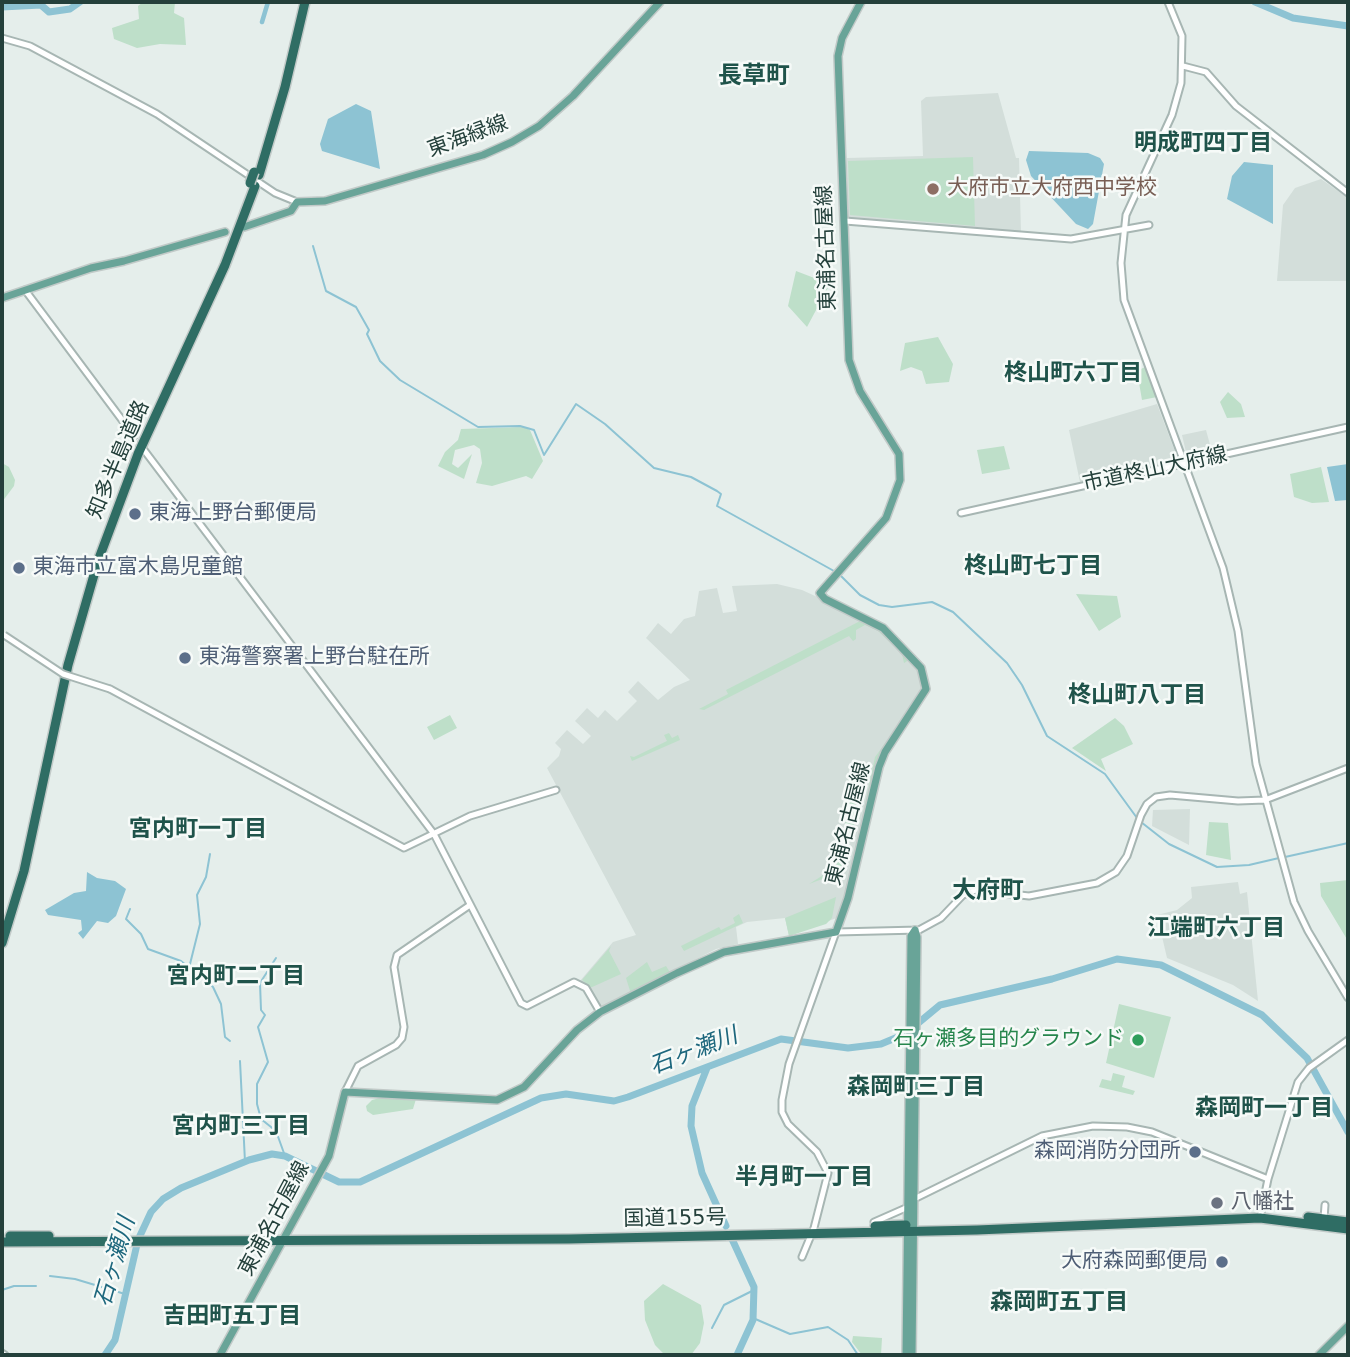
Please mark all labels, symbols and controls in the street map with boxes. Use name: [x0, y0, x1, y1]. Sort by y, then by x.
district label: 長草町: [718, 63, 790, 91]
street label: 東海緑線: [424, 111, 512, 163]
district label: 明成町四丁目: [1134, 130, 1272, 158]
place label: 大府市立大府西中学校: [947, 176, 1157, 202]
marker: 大府市立大府西中学校: [925, 181, 941, 197]
street label: 東浦名古屋線: [812, 185, 842, 311]
district label: 柊山町六丁目: [1004, 360, 1142, 388]
street label: 知多半島道路: [83, 397, 155, 523]
street label: 市道柊山大府線: [1080, 442, 1230, 498]
place label: 東海上野台郵便局: [149, 501, 317, 527]
marker: 東海上野台郵便局: [127, 506, 143, 522]
district label: 柊山町七丁目: [964, 553, 1102, 581]
place label: 東海市立富木島児童館: [33, 555, 243, 581]
marker: 東海市立富木島児童館: [11, 560, 27, 576]
place label: 東海警察署上野台駐在所: [199, 645, 430, 671]
marker: 東海警察署上野台駐在所: [177, 650, 193, 666]
district label: 柊山町八丁目: [1068, 682, 1206, 710]
street label: 東浦名古屋線: [822, 760, 876, 888]
district label: 宮内町一丁目: [129, 816, 267, 844]
district label: 大府町: [952, 878, 1024, 906]
district label: 江端町六丁目: [1147, 915, 1285, 943]
district label: 宮内町二丁目: [167, 963, 305, 991]
water label: 石ヶ瀬川: [646, 1023, 742, 1081]
place label: 石ヶ瀬多目的グラウンド: [893, 1027, 1124, 1053]
marker: 石ヶ瀬多目的グラウンド: [1130, 1032, 1146, 1048]
district label: 森岡町三丁目: [847, 1074, 985, 1102]
district label: 森岡町一丁目: [1195, 1095, 1333, 1123]
district label: 宮内町三丁目: [172, 1113, 310, 1141]
place label: 森岡消防分団所: [1034, 1139, 1181, 1165]
marker: 森岡消防分団所: [1187, 1144, 1203, 1160]
street label: 東浦名古屋線: [234, 1157, 316, 1281]
district label: 半月町一丁目: [735, 1164, 873, 1192]
place label: 八幡社: [1231, 1190, 1294, 1216]
marker: 八幡社: [1209, 1195, 1225, 1211]
street label: 国道155号: [623, 1206, 727, 1232]
water label: 石ヶ瀬川: [90, 1214, 142, 1310]
place label: 大府森岡郵便局: [1061, 1249, 1208, 1275]
marker: 大府森岡郵便局: [1214, 1254, 1230, 1270]
district label: 森岡町五丁目: [990, 1289, 1128, 1317]
district label: 吉田町五丁目: [163, 1303, 301, 1331]

